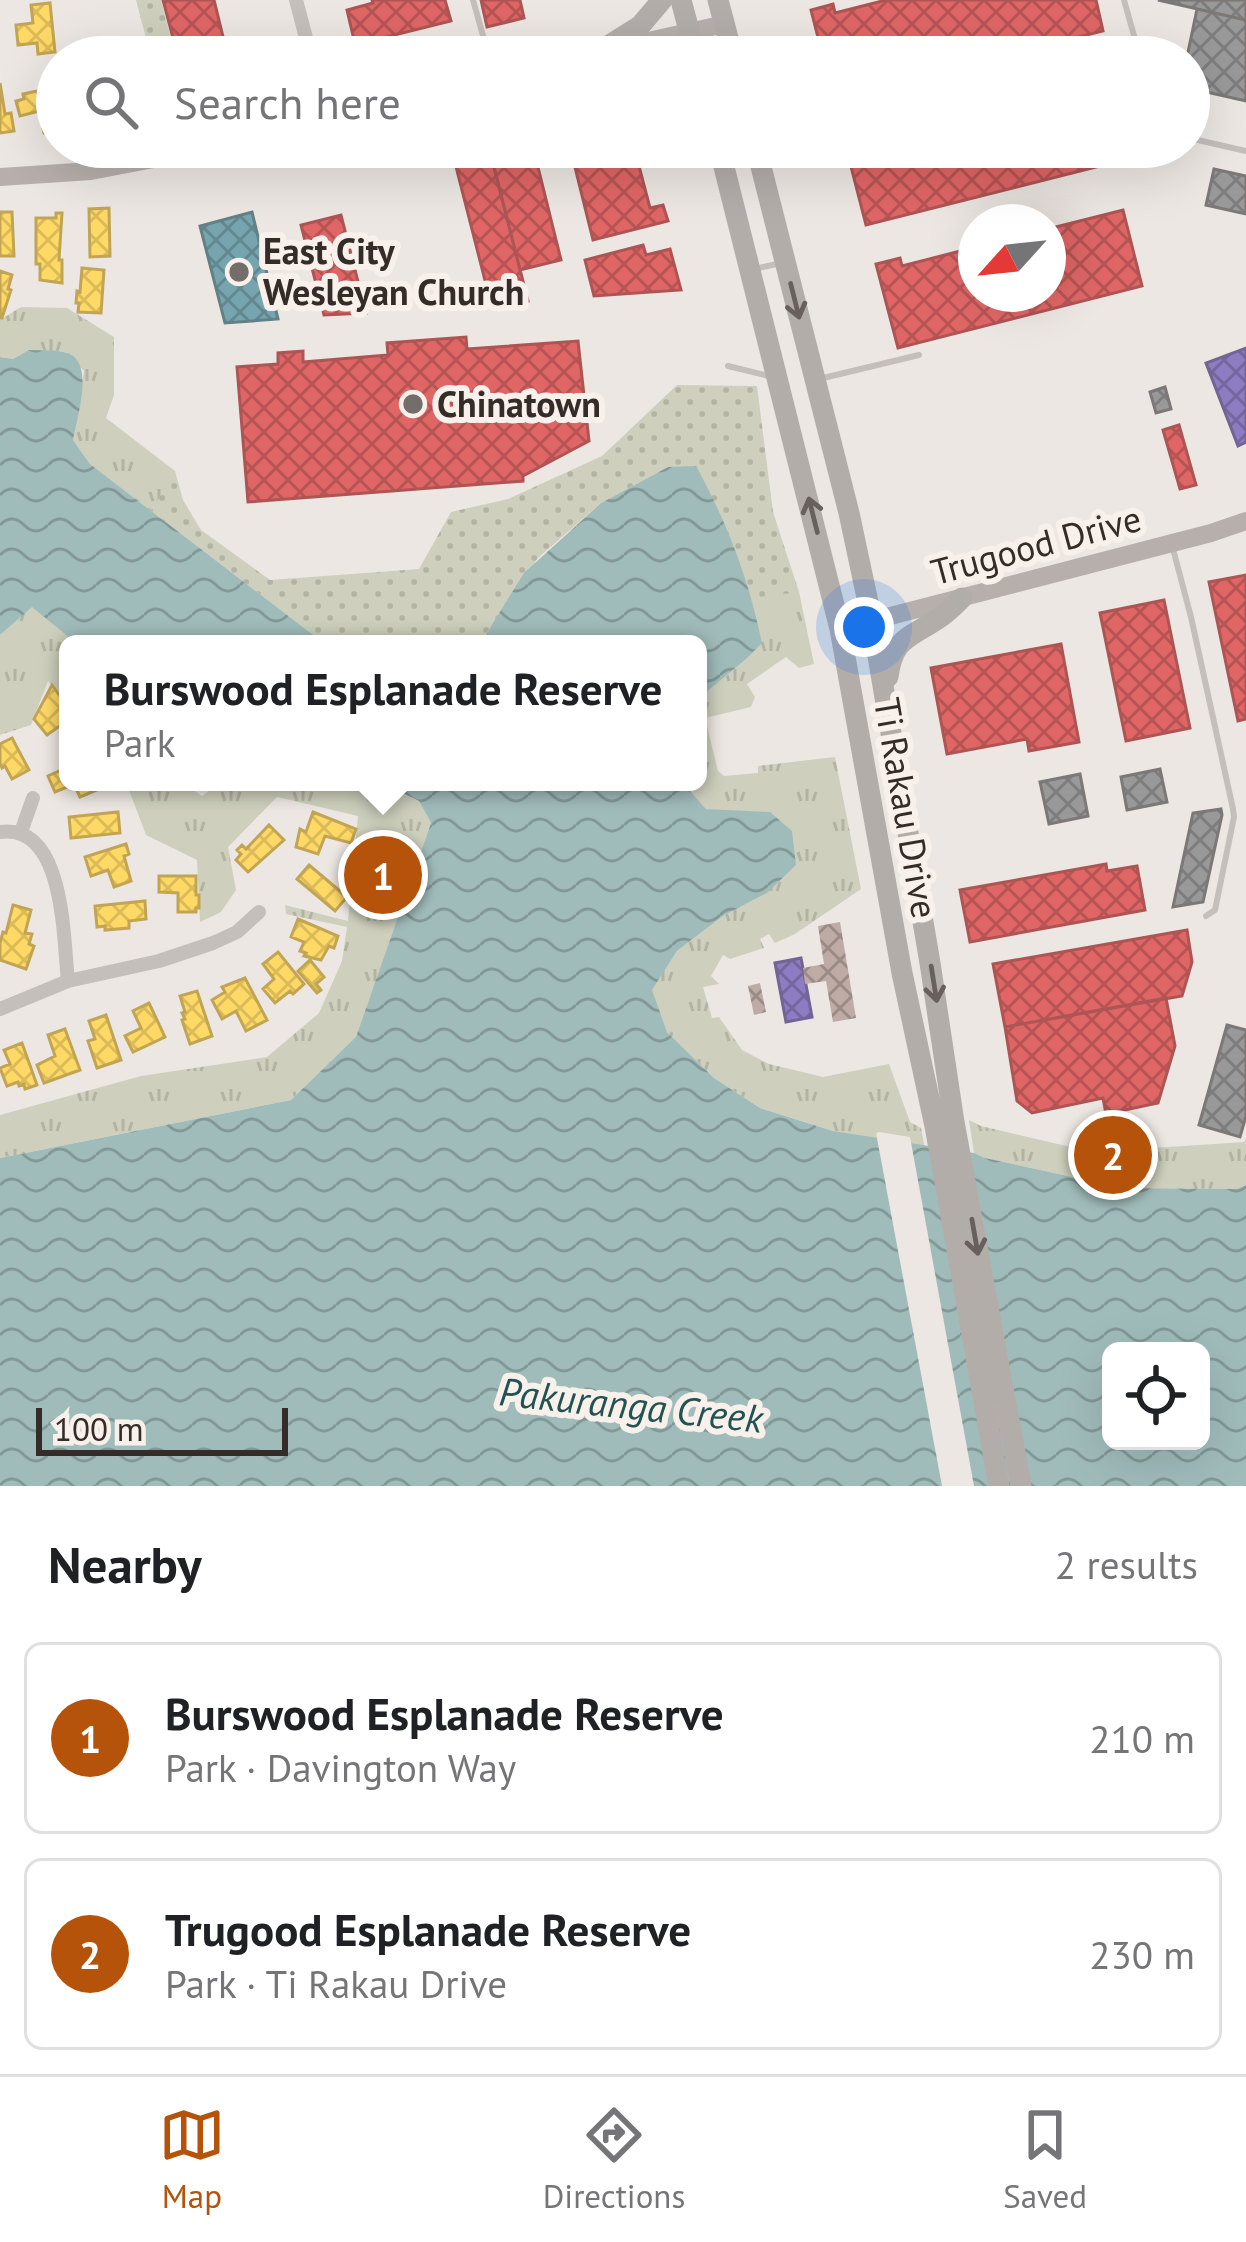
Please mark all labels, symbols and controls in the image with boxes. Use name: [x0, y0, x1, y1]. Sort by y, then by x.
search box: [36, 36, 1210, 168]
icon: search: [78, 69, 144, 135]
text: Search here: [174, 73, 401, 131]
north arrow: [958, 204, 1066, 312]
place label: East City Wesleyan Church: [263, 227, 524, 315]
marker: East City Wesleyan Church: [226, 259, 252, 285]
one-way arrow: [785, 281, 807, 319]
place label: Chinatown: [437, 380, 601, 427]
marker: Chinatown: [400, 391, 426, 417]
street label: Trugood Drive: [926, 494, 1146, 595]
one-way arrow: [801, 497, 823, 535]
your location: [834, 597, 894, 657]
popup: [59, 635, 707, 791]
text: Burswood Esplanade Reserve: [104, 659, 662, 717]
street label: Ti Rakau Drive: [864, 694, 949, 922]
text: Park: [104, 717, 175, 768]
pin: 1: [344, 830, 422, 920]
one-way arrow: [923, 964, 946, 1003]
pin: 2: [1074, 1110, 1152, 1200]
one-way arrow: [965, 1217, 987, 1256]
map controls: [1102, 1342, 1210, 1450]
button: locate: [1102, 1342, 1210, 1450]
water label: Pakuranga Creek: [497, 1365, 767, 1444]
scale bar: [36, 1402, 288, 1455]
text: 100 m: [54, 1407, 144, 1450]
text: Nearby: [48, 1531, 202, 1597]
text: 2 results: [1055, 1539, 1198, 1590]
text: Burswood Esplanade Reserve: [165, 1684, 724, 1742]
text: 1: [79, 1713, 101, 1764]
text: 210 m: [1089, 1713, 1195, 1764]
text: Park · Davington Way: [165, 1742, 516, 1793]
text: Trugood Esplanade Reserve: [165, 1900, 691, 1958]
text: 2: [79, 1929, 101, 1980]
text: 230 m: [1089, 1929, 1195, 1980]
text: Park · Ti Rakau Drive: [165, 1958, 507, 2009]
tab: Map: [159, 2102, 225, 2217]
tab: Directions: [543, 2102, 685, 2217]
tab: Saved: [1003, 2102, 1087, 2217]

